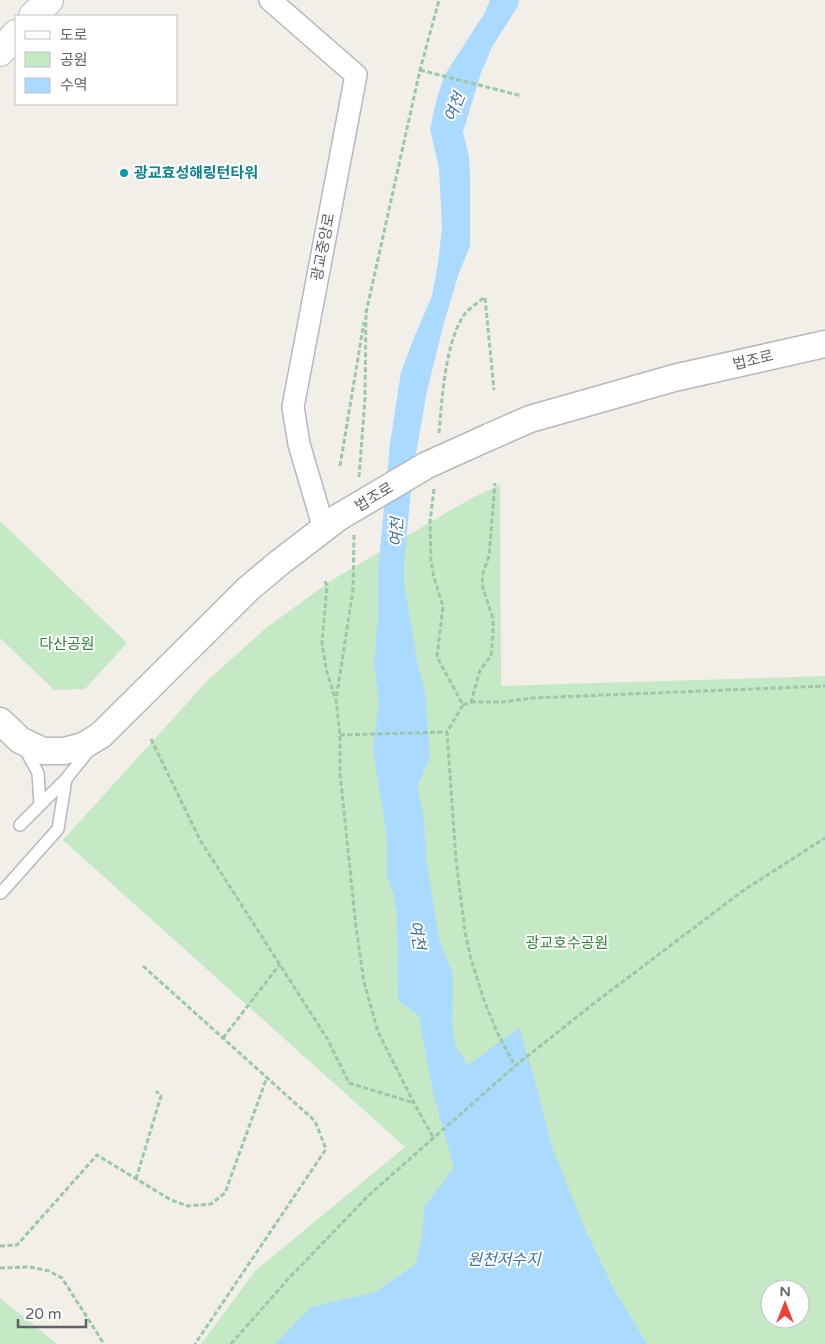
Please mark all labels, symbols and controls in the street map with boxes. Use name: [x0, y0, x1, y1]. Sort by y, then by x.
legend: [15, 15, 178, 105]
text: 도로: [60, 26, 88, 44]
text: 공원: [60, 51, 88, 69]
text: 수역: [60, 76, 88, 94]
water label: 여천: [440, 88, 471, 125]
place label: 광교효성해링턴타워: [134, 164, 258, 182]
marker: 광교효성해링턴타워: [118, 167, 130, 179]
street label: 광교중앙로: [308, 211, 338, 283]
street label: 법조로: [731, 347, 775, 373]
street label: 법조로: [352, 479, 396, 515]
water label: 여천: [386, 515, 408, 547]
park label: 다산공원: [39, 635, 95, 653]
water label: 여천: [405, 919, 430, 954]
park label: 광교호수공원: [526, 934, 608, 952]
water label: 원천저수지: [467, 1250, 542, 1270]
north arrow: [760, 1279, 810, 1329]
text: N: [779, 1283, 791, 1300]
scale bar: [18, 1296, 85, 1328]
text: 20 m: [25, 1305, 62, 1323]

